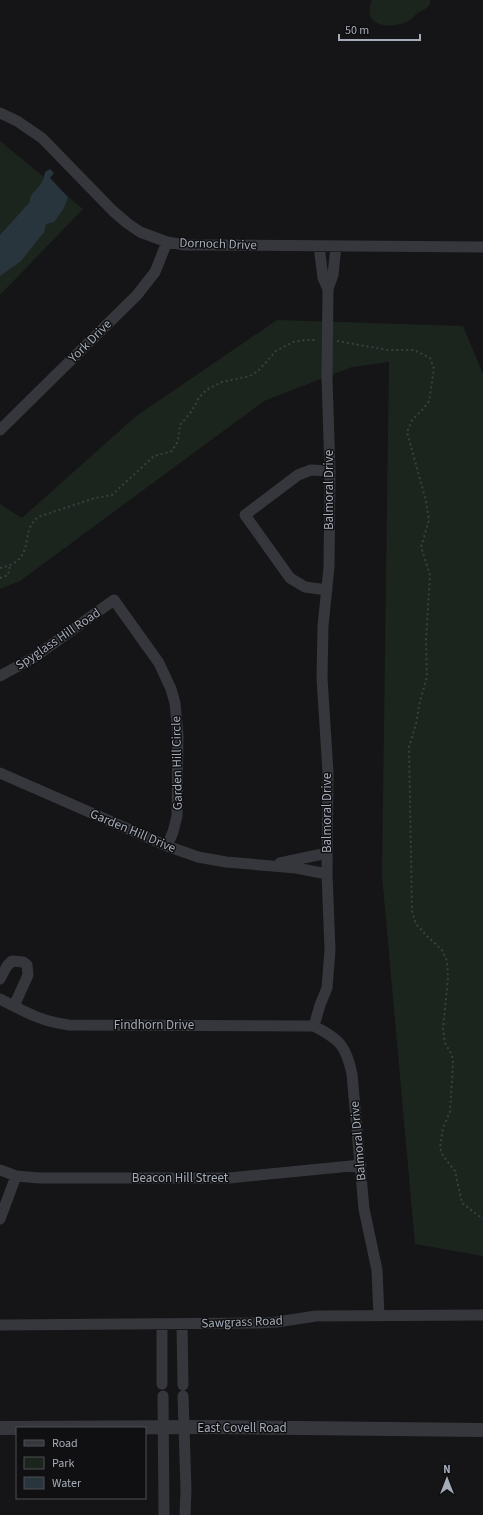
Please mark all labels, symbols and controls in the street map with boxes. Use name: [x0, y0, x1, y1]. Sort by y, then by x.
scale bar: [339, 16, 420, 42]
text: 50 m: [345, 22, 369, 39]
street label: Dornoch Drive: [179, 234, 257, 254]
street label: York Drive: [64, 315, 116, 367]
street label: Balmoral Drive: [320, 450, 338, 530]
street label: Spyglass Hill Road: [12, 604, 104, 674]
street label: Garden Hill Circle: [167, 716, 187, 810]
street label: Balmoral Drive: [318, 773, 336, 853]
street label: Garden Hill Drive: [87, 805, 179, 857]
street label: Findhorn Drive: [114, 1016, 194, 1034]
street label: Balmoral Drive: [346, 1100, 370, 1182]
street label: Beacon Hill Street: [132, 1169, 229, 1187]
street label: Sawgrass Road: [201, 1312, 283, 1332]
street label: East Covell Road: [197, 1419, 287, 1437]
legend: [16, 1427, 146, 1499]
text: Road: [52, 1435, 78, 1452]
text: Park: [52, 1455, 74, 1472]
north arrow: [427, 1459, 467, 1499]
text: N: [443, 1462, 451, 1477]
text: Water: [52, 1475, 82, 1492]

